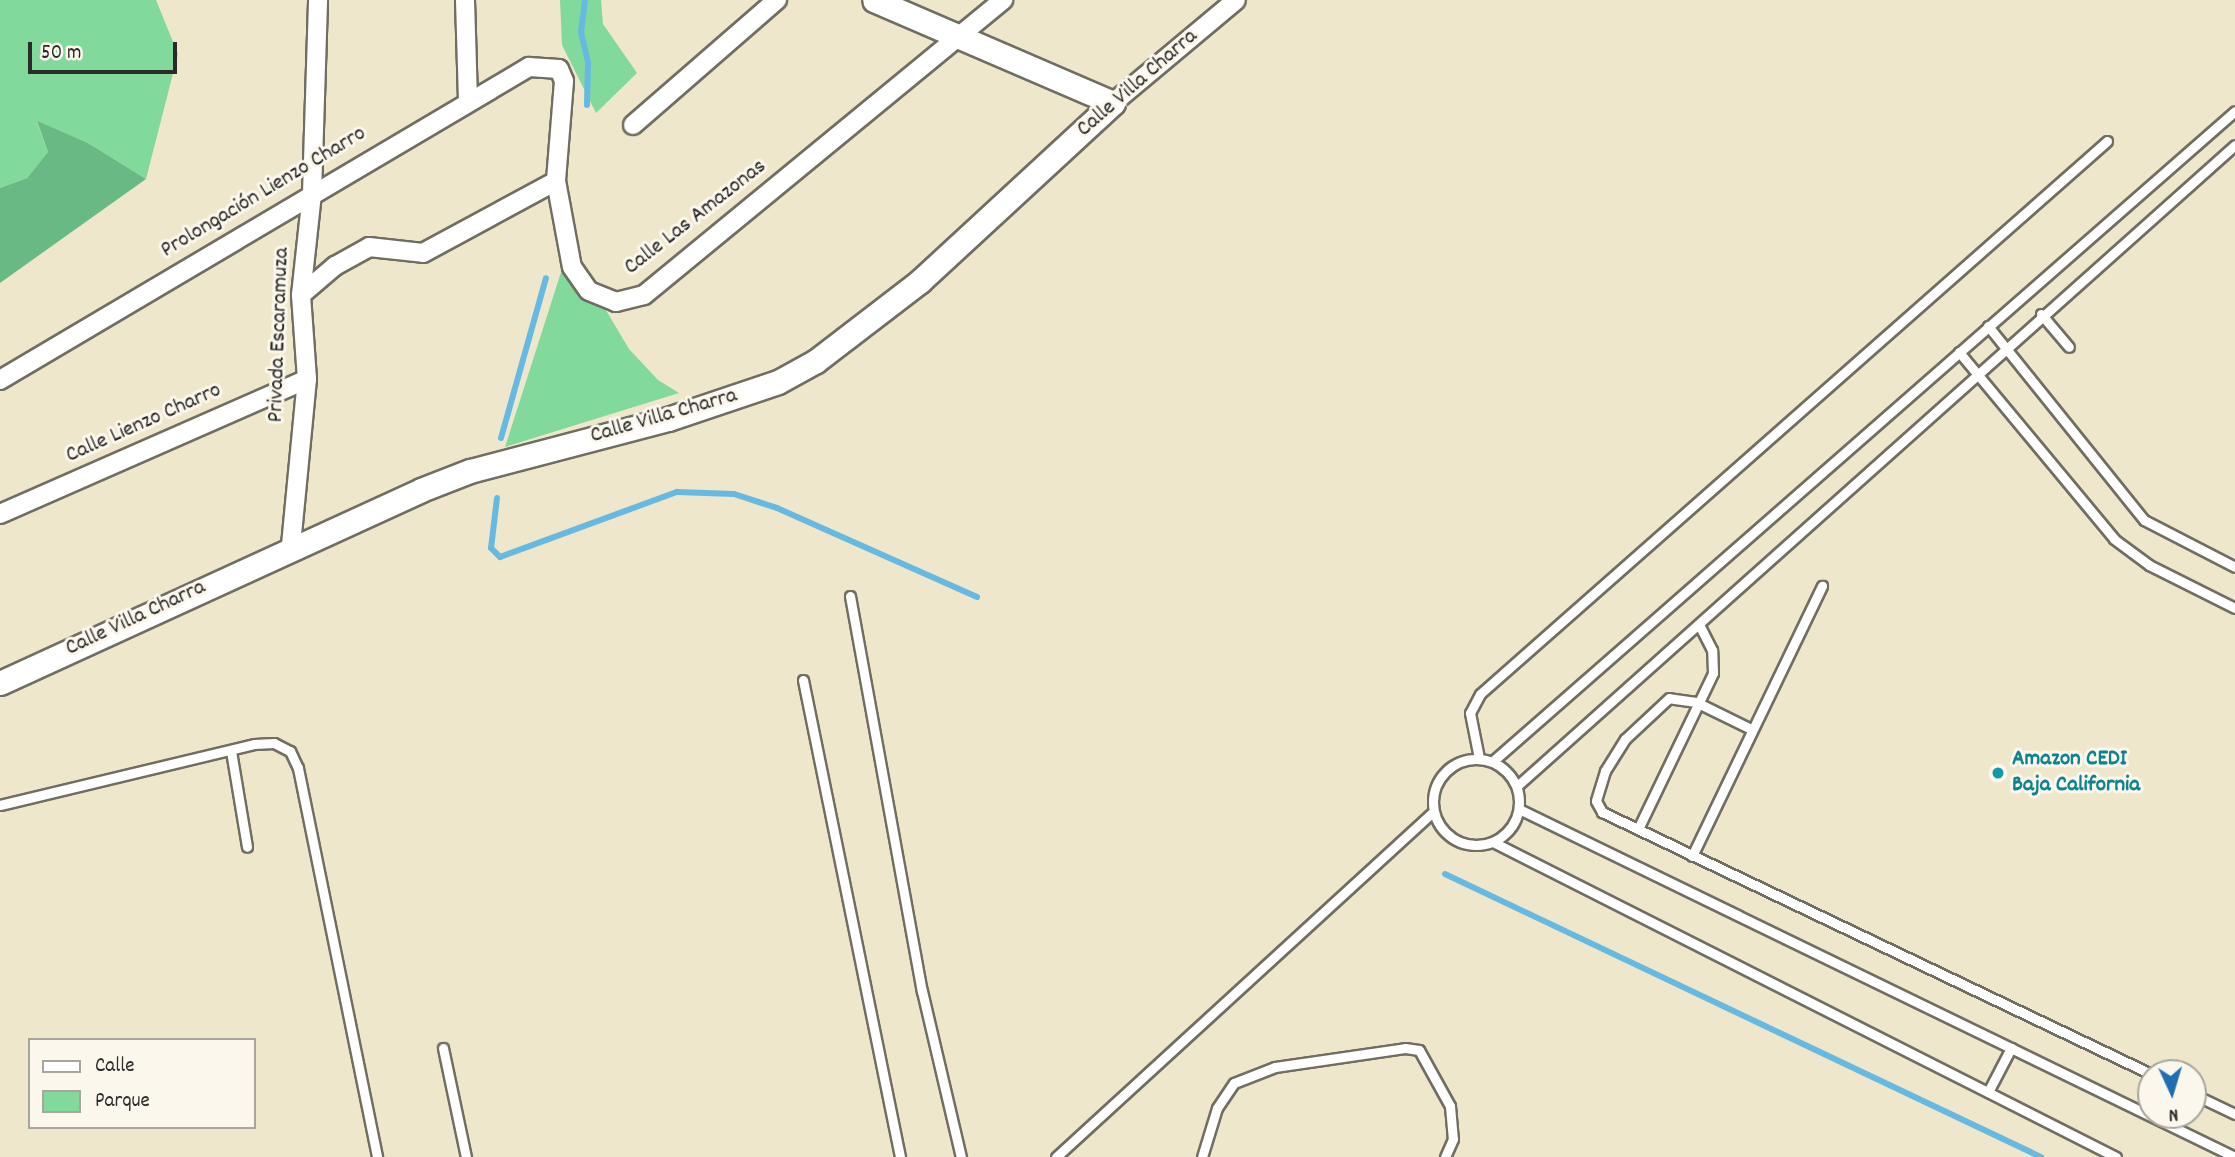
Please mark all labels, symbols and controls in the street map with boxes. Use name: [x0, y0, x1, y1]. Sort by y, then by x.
street label: Calle Villa Charra: [1072, 24, 1204, 144]
scale bar: [32, 28, 180, 72]
text: 50 m: [41, 39, 81, 69]
street label: Prolongación Lienzo Charro: [156, 121, 372, 265]
street label: Calle Las Amazonas: [619, 154, 773, 282]
street label: Privada Escaramuza: [263, 247, 297, 423]
street label: Calle Lienzo Charro: [62, 377, 226, 471]
street label: Calle Villa Charra: [587, 383, 741, 451]
street label: Calle Villa Charra: [62, 575, 210, 663]
place label: Amazon CEDI Baja California: [2012, 746, 2140, 800]
marker: Amazon CEDI Baja California: [1990, 765, 2006, 781]
legend: [28, 1038, 256, 1129]
text: Calle: [95, 1052, 134, 1082]
north arrow: [2137, 1059, 2207, 1129]
text: Parque: [95, 1087, 150, 1117]
text: N: [2168, 1100, 2179, 1127]

